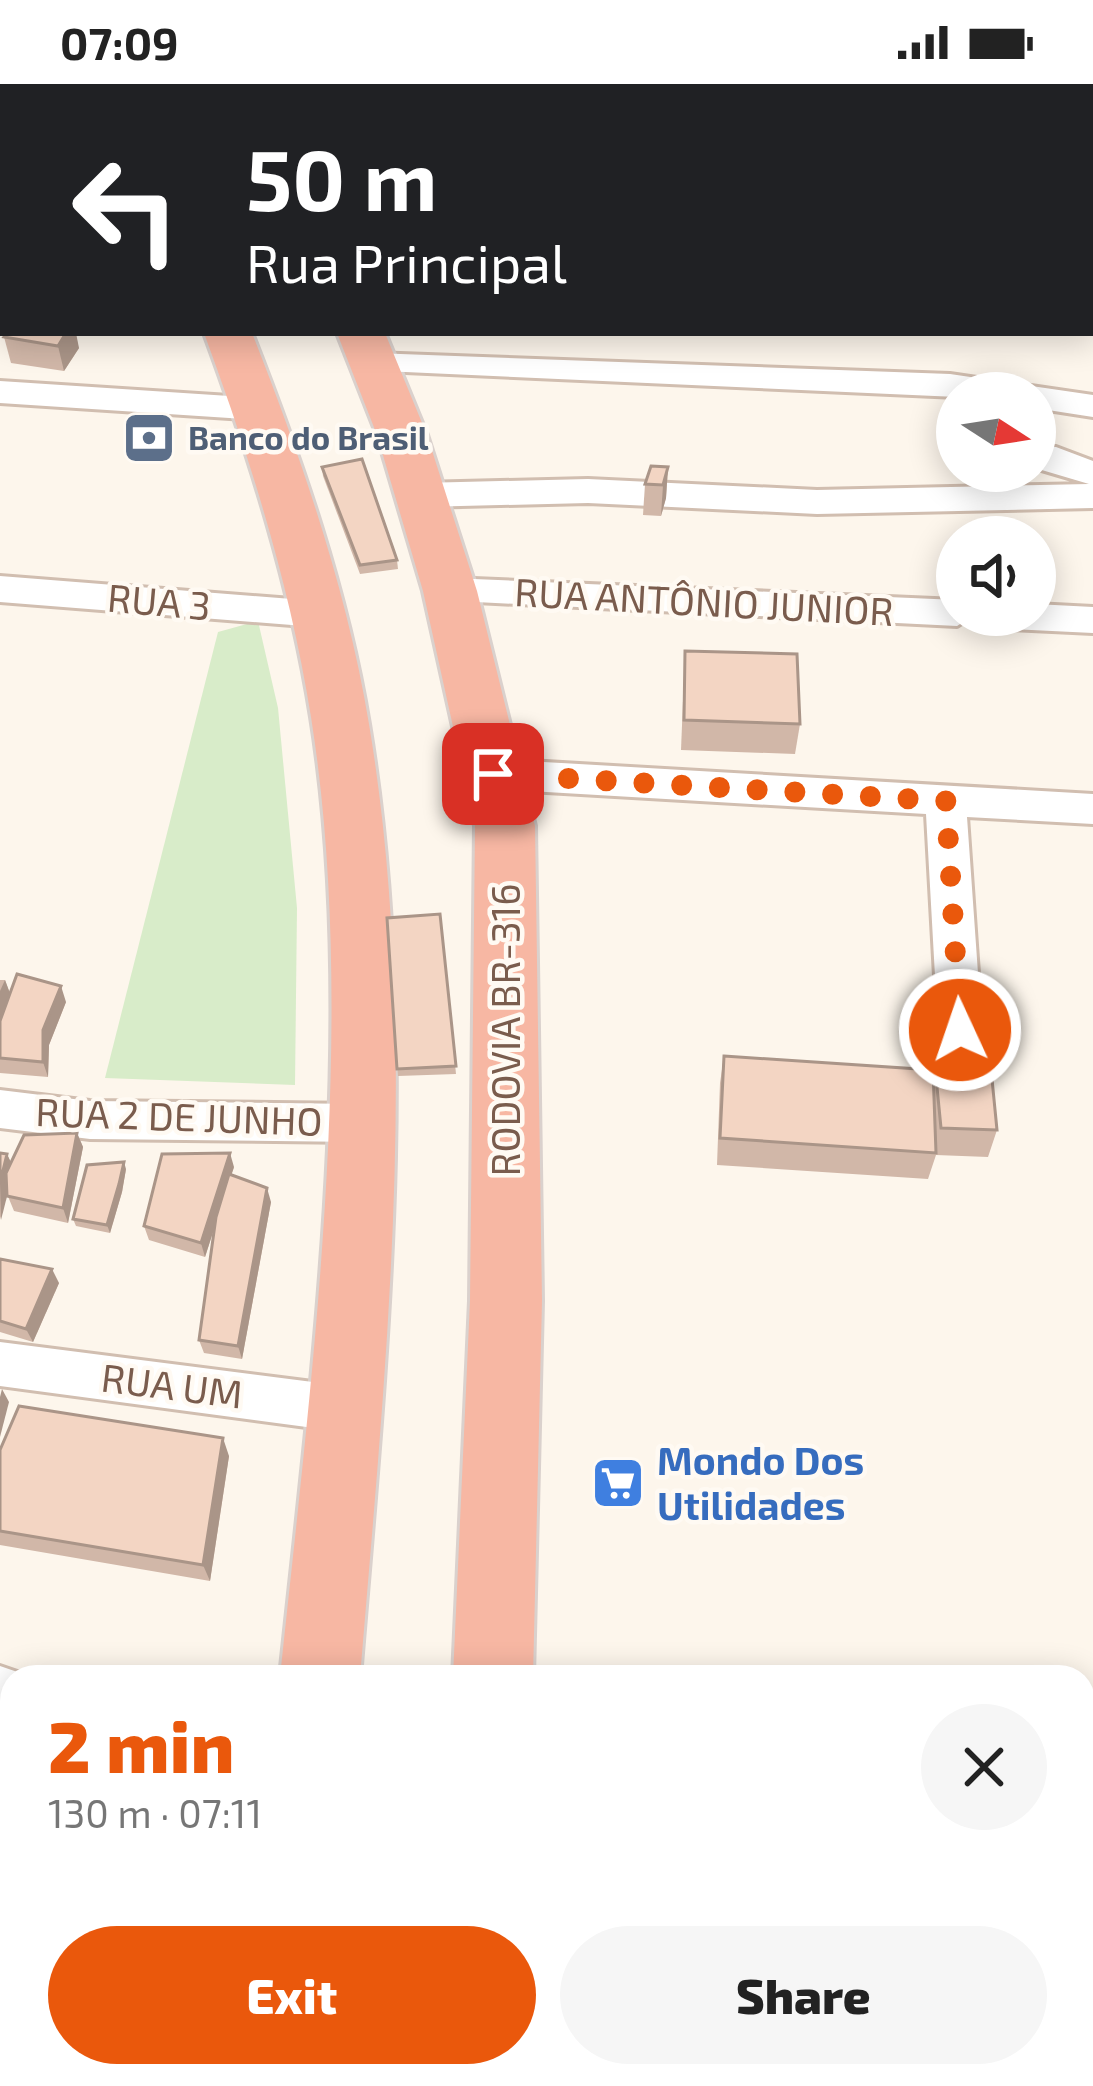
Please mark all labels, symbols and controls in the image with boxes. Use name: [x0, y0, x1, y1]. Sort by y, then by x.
text: 07:09: [60, 15, 179, 69]
text: 50 m: [246, 127, 438, 228]
icon: left: [48, 132, 204, 288]
text: Rua Principal: [246, 229, 567, 294]
north arrow: [936, 372, 1056, 492]
map controls: [936, 372, 1056, 636]
bank icon: Banco do Brasil: [121, 410, 177, 466]
place label: Banco do Brasil: [188, 417, 429, 457]
button: sound: [936, 516, 1056, 636]
street label: RUA ANTÔNIO JUNIOR: [513, 567, 895, 634]
street label: RUA 3: [105, 573, 213, 628]
pin: [442, 723, 544, 825]
icon: arrive: [460, 741, 526, 807]
street label: RODOVIA BR-316: [481, 883, 528, 1177]
position arrow: [897, 967, 1023, 1093]
street label: RUA 2 DE JUNHO: [35, 1087, 323, 1144]
street label: RUA UM: [99, 1353, 246, 1416]
place label: Mondo Dos Utilidades: [657, 1436, 864, 1528]
supermarket icon: Mondo Dos Utilidades: [590, 1455, 646, 1511]
text: 2 min: [48, 1701, 234, 1787]
button: close: [921, 1704, 1047, 1830]
text: 130 m · 07:11: [48, 1789, 262, 1836]
button: Exit: [48, 1926, 536, 2064]
button: Share: [560, 1926, 1047, 2064]

